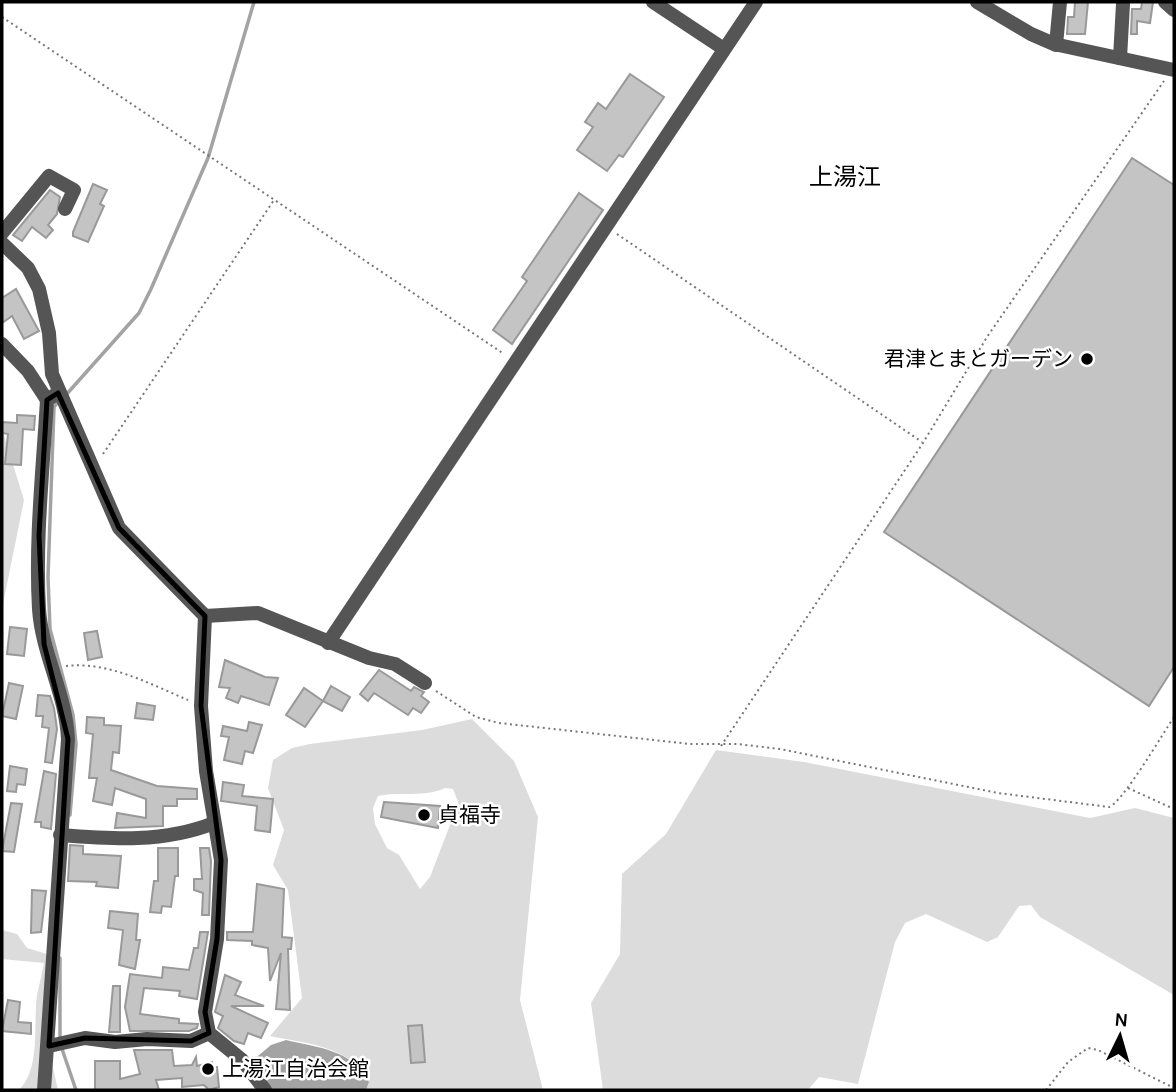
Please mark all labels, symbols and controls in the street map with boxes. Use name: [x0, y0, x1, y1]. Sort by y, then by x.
district label: 上湯江: [809, 163, 881, 191]
place label: 君津とまとガーデン: [884, 347, 1073, 371]
marker: 君津とまとガーデン: [1079, 351, 1095, 367]
place label: 貞福寺: [438, 803, 501, 827]
marker: 貞福寺: [416, 807, 432, 823]
north arrow: [1085, 1001, 1155, 1071]
text: N: [1114, 1009, 1129, 1032]
place label: 上湯江自治会館: [222, 1057, 369, 1081]
marker: 上湯江自治会館: [200, 1061, 216, 1077]

